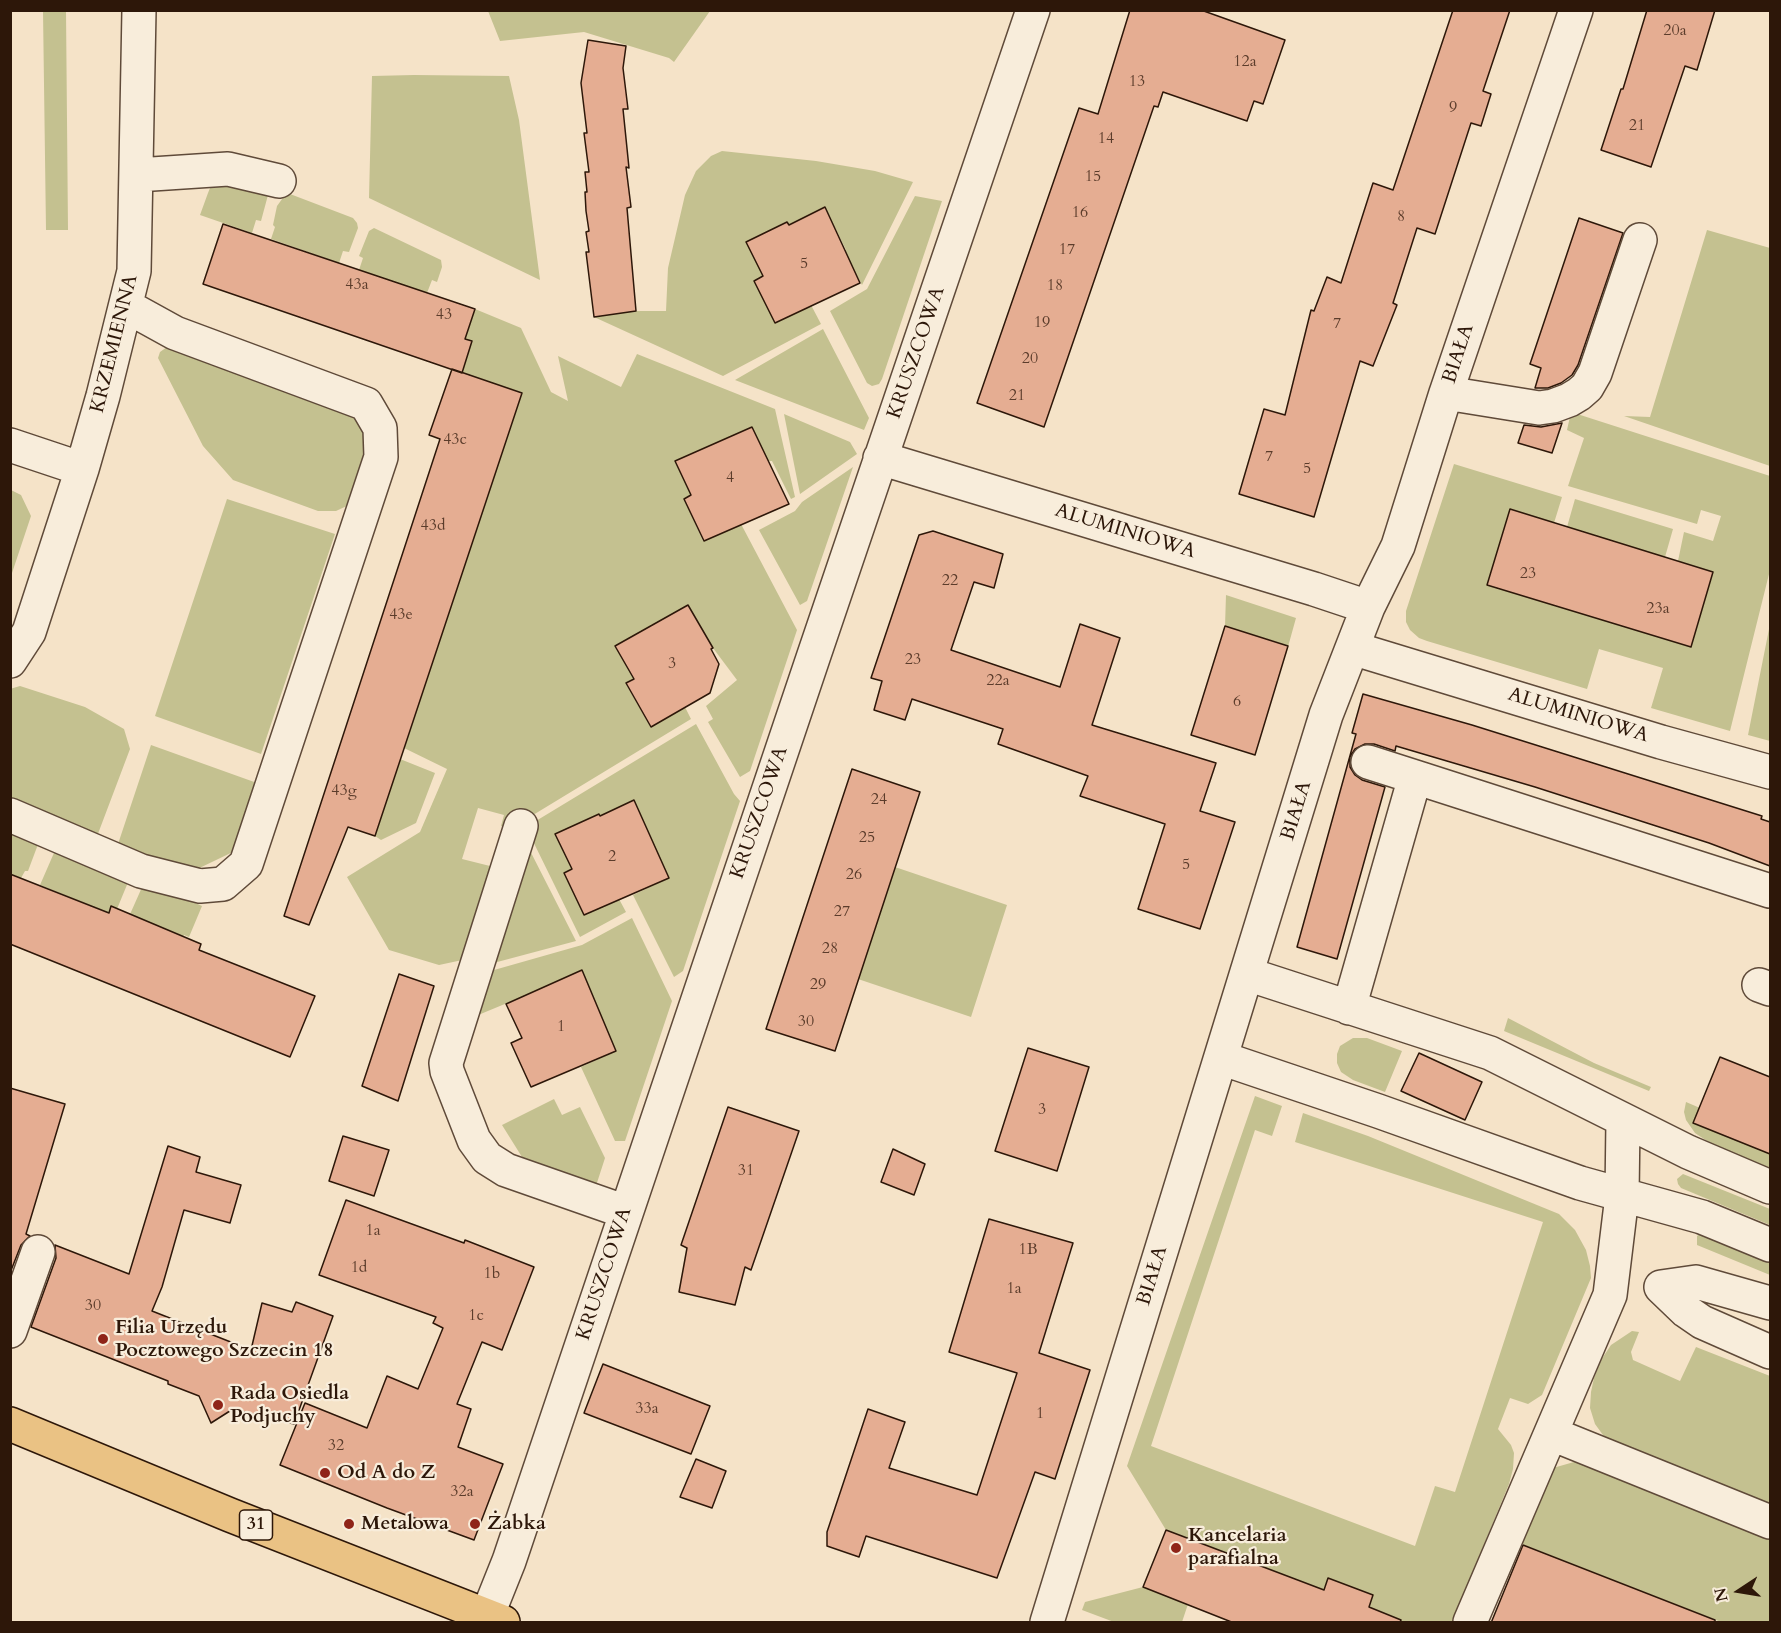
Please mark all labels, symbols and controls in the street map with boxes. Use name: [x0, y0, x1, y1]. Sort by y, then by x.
house number: 20a: [1663, 21, 1687, 41]
house number: 12a: [1233, 52, 1257, 72]
house number: 13: [1129, 72, 1145, 92]
house number: 9: [1449, 98, 1457, 118]
house number: 21: [1629, 116, 1645, 136]
house number: 14: [1098, 129, 1114, 149]
house number: 15: [1085, 167, 1101, 187]
house number: 16: [1072, 203, 1088, 223]
house number: 8: [1397, 207, 1405, 227]
house number: 17: [1059, 240, 1075, 260]
house number: 5: [800, 254, 808, 274]
street label: KRZEMIENNA: [86, 272, 144, 416]
house number: 43a: [345, 275, 369, 295]
house number: 18: [1047, 276, 1063, 296]
street label: KRUSZCOWA: [883, 284, 951, 422]
house number: 43: [436, 305, 452, 325]
house number: 19: [1034, 313, 1050, 333]
house number: 7: [1333, 314, 1341, 334]
street label: BIAŁA: [1438, 321, 1480, 387]
house number: 20: [1022, 349, 1038, 369]
house number: 21: [1009, 386, 1025, 406]
house number: 43c: [443, 430, 467, 450]
house number: 7: [1265, 447, 1273, 467]
house number: 5: [1303, 459, 1311, 479]
house number: 4: [726, 468, 734, 488]
street label: ALUMINIOWA: [1052, 499, 1198, 565]
house number: 43d: [421, 516, 445, 536]
house number: 23: [1520, 564, 1536, 584]
house number: 22: [942, 571, 958, 591]
house number: 23a: [1646, 599, 1670, 619]
house number: 43e: [389, 605, 413, 625]
house number: 23: [905, 650, 921, 670]
house number: 3: [668, 654, 676, 674]
house number: 22a: [986, 671, 1010, 691]
street label: ALUMINIOWA: [1505, 683, 1651, 749]
house number: 6: [1233, 692, 1241, 712]
street label: KRUSZCOWA: [726, 744, 794, 882]
street label: BIAŁA: [1277, 778, 1317, 844]
house number: 43g: [331, 781, 357, 801]
house number: 24: [871, 790, 887, 810]
house number: 25: [859, 828, 875, 848]
house number: 2: [608, 847, 616, 867]
house number: 5: [1182, 855, 1190, 875]
house number: 26: [846, 865, 862, 885]
house number: 27: [834, 902, 850, 922]
house number: 28: [822, 939, 838, 959]
house number: 29: [810, 975, 826, 995]
house number: 30: [798, 1012, 814, 1032]
house number: 1: [557, 1017, 565, 1037]
house number: 3: [1038, 1100, 1046, 1120]
house number: 31: [738, 1161, 754, 1181]
street label: KRUSZCOWA: [572, 1205, 638, 1343]
house number: 1a: [365, 1221, 381, 1241]
house number: 1B: [1018, 1240, 1038, 1260]
street label: BIAŁA: [1133, 1243, 1173, 1309]
house number: 1d: [351, 1258, 367, 1278]
house number: 1b: [484, 1264, 500, 1284]
house number: 1a: [1006, 1279, 1022, 1299]
house number: 30: [85, 1296, 101, 1316]
house number: 1c: [468, 1306, 484, 1326]
place label: Filia Urzędu Pocztowego Szczecin 18: [115, 1316, 333, 1363]
marker: Filia Urzędu Pocztowego Szczecin 18: [96, 1332, 110, 1346]
place label: Rada Osiedla Podjuchy: [230, 1382, 349, 1429]
marker: Rada Osiedla Podjuchy: [211, 1398, 225, 1412]
house number: 33a: [635, 1399, 659, 1419]
house number: 1: [1036, 1404, 1044, 1424]
house number: 32: [328, 1436, 344, 1456]
place label: Od A do Z: [337, 1461, 435, 1485]
marker: Od A do Z: [318, 1466, 332, 1480]
house number: 32a: [450, 1482, 474, 1502]
road number: 31: [240, 1510, 272, 1540]
place label: Metalowa: [361, 1512, 449, 1536]
place label: Żabka: [487, 1512, 546, 1536]
marker: Metalowa: [342, 1517, 356, 1531]
marker: Żabka: [468, 1517, 482, 1531]
place label: Kancelaria parafialna: [1188, 1524, 1287, 1571]
marker: Kancelaria parafialna: [1169, 1541, 1183, 1555]
north arrow: [1709, 1561, 1769, 1621]
text: N: [1709, 1586, 1734, 1604]

